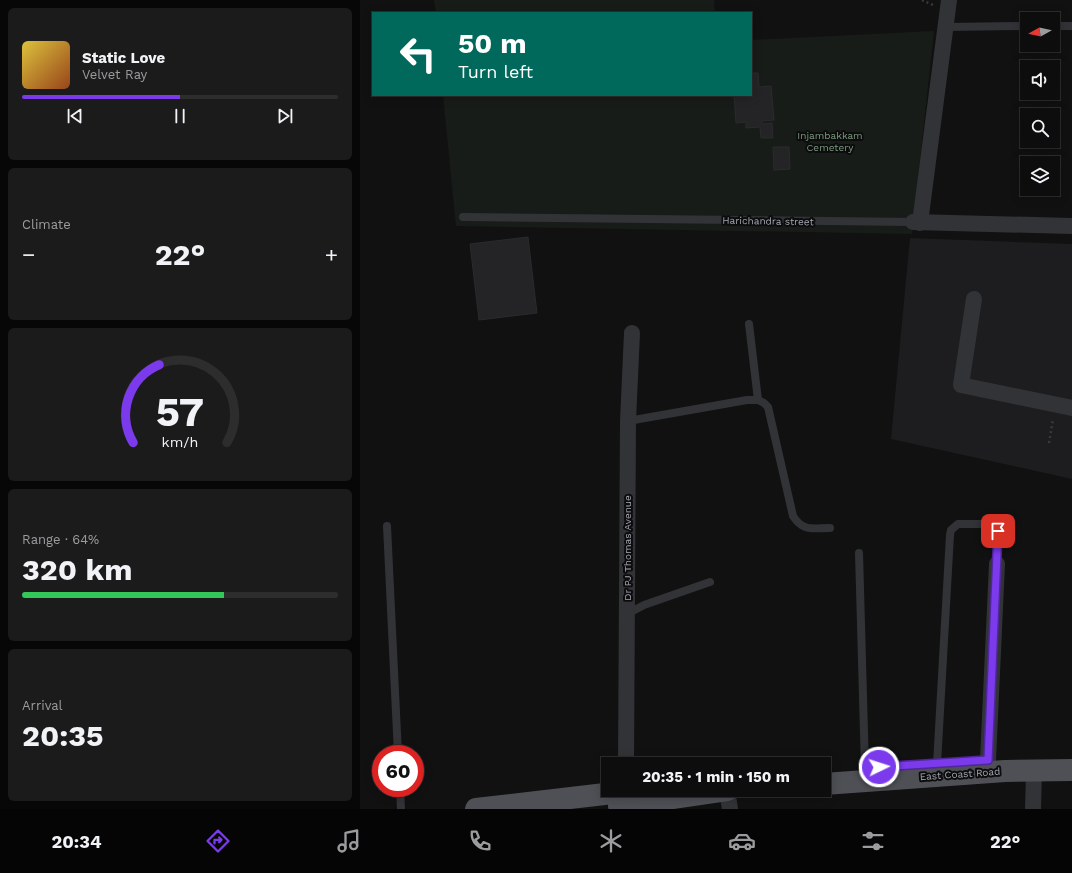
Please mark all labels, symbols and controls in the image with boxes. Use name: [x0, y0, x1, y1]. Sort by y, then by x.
north arrow: [1020, 12, 1060, 52]
map controls: [1020, 12, 1060, 196]
text: 50 m: [458, 27, 527, 60]
icon: left: [392, 28, 444, 80]
text: Static Love: [82, 49, 165, 67]
button: sound: [1020, 60, 1060, 100]
text: Turn left: [458, 61, 533, 82]
text: Velvet Ray: [82, 67, 147, 82]
icon: previous: [64, 105, 86, 127]
icon: pause: [169, 105, 191, 127]
icon: next: [274, 105, 296, 127]
button: search: [1020, 108, 1060, 148]
park label: Injambakkam Cemetery: [797, 130, 863, 153]
button: layers: [1020, 156, 1060, 196]
street label: Harichandra street: [722, 215, 815, 227]
text: Climate: [22, 217, 71, 232]
text: 22°: [155, 237, 205, 272]
text: −: [22, 242, 35, 267]
text: +: [325, 242, 338, 267]
text: 57: [156, 386, 204, 435]
text: km/h: [162, 433, 198, 449]
street label: Dr PJ Thomas Avenue: [622, 495, 633, 601]
pin: [981, 514, 1015, 548]
icon: arrive: [987, 520, 1009, 542]
text: Range · 64%: [22, 532, 99, 547]
text: 320 km: [22, 552, 132, 587]
text: Arrival: [22, 698, 63, 713]
text: 20:35: [22, 718, 104, 753]
speed limit sign: 60: [372, 745, 424, 797]
position arrow: [858, 746, 900, 788]
street label: East Coast Road: [919, 766, 1001, 782]
text: 20:35 · 1 min · 150 m: [642, 768, 790, 786]
icon: directions: [204, 827, 232, 855]
icon: music: [335, 827, 363, 855]
icon: phone: [466, 827, 494, 855]
icon: climate: [597, 827, 625, 855]
icon: car: [728, 827, 756, 855]
icon: filters: [859, 827, 887, 855]
text: 20:34: [51, 831, 102, 852]
text: 22°: [990, 831, 1020, 852]

